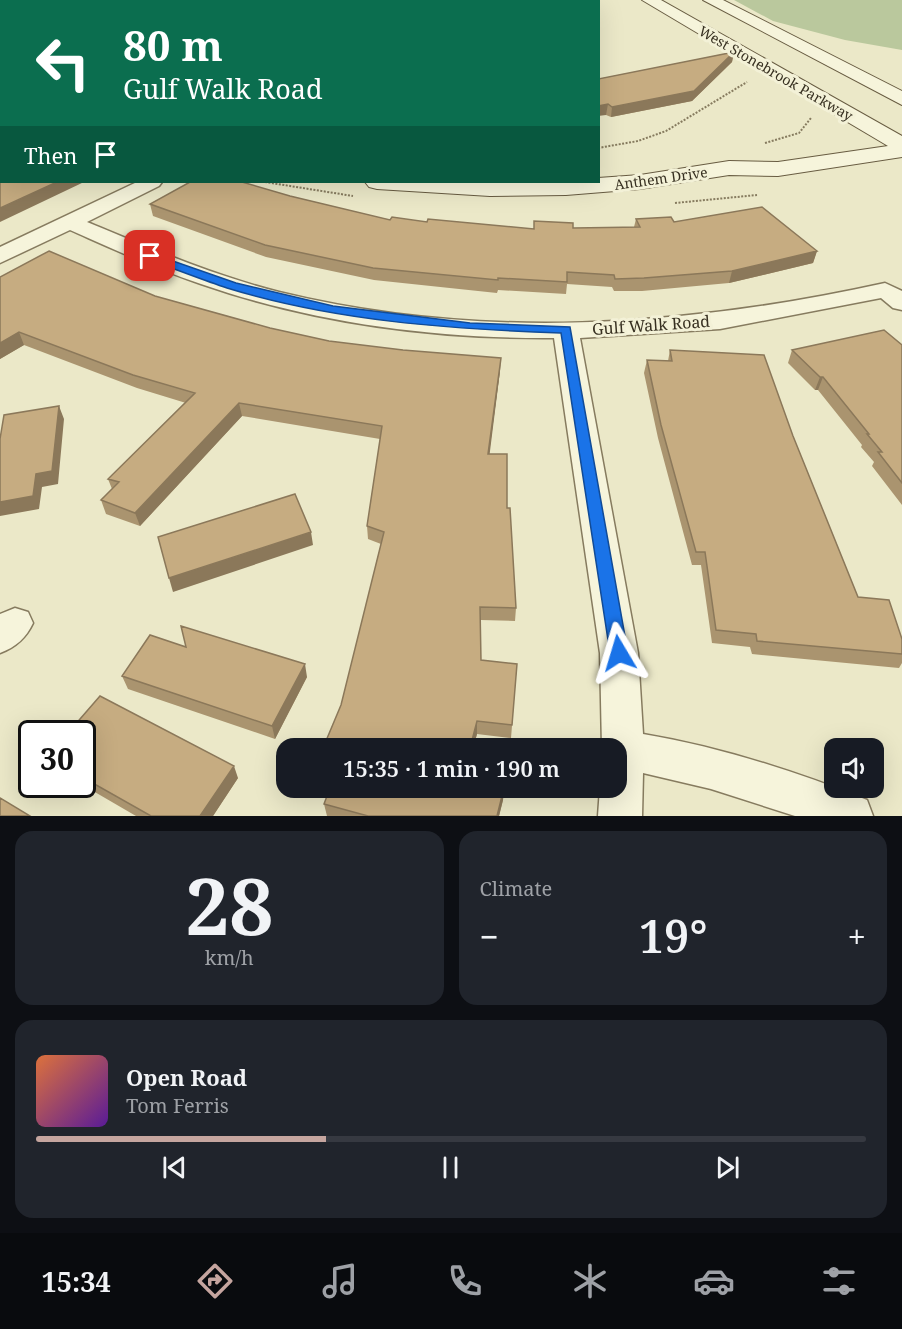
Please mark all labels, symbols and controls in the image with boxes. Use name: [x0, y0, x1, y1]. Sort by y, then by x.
text: 80 m: [123, 16, 223, 73]
street label: West Stonebrook Parkway: [695, 21, 857, 125]
icon: left: [24, 24, 102, 102]
text: Gulf Walk Road: [123, 70, 323, 107]
icon: arrive: [89, 138, 122, 171]
text: Then: [24, 140, 77, 170]
street label: Anthem Drive: [613, 162, 709, 194]
pin: [124, 230, 175, 281]
icon: arrive: [133, 239, 166, 272]
street label: Gulf Walk Road: [591, 310, 711, 340]
position arrow: [587, 621, 651, 685]
speed limit sign: 30: [18, 720, 96, 798]
map controls: [824, 738, 884, 798]
button: sound: [824, 738, 884, 798]
text: 15:35 · 1 min · 190 m: [343, 753, 560, 783]
text: 28: [185, 852, 273, 958]
text: Climate: [480, 875, 552, 902]
text: 19°: [639, 905, 707, 966]
text: −: [480, 914, 499, 959]
text: +: [848, 914, 866, 959]
text: km/h: [205, 944, 254, 971]
text: Open Road: [126, 1062, 247, 1092]
text: Tom Ferris: [126, 1092, 229, 1119]
icon: previous: [158, 1151, 191, 1184]
icon: pause: [434, 1151, 467, 1184]
icon: next: [711, 1151, 744, 1184]
icon: directions: [194, 1260, 236, 1302]
icon: music: [319, 1260, 361, 1302]
icon: phone: [444, 1260, 486, 1302]
icon: climate: [569, 1260, 611, 1302]
icon: car: [693, 1260, 735, 1302]
icon: filters: [818, 1260, 860, 1302]
text: 15:34: [41, 1263, 111, 1300]

